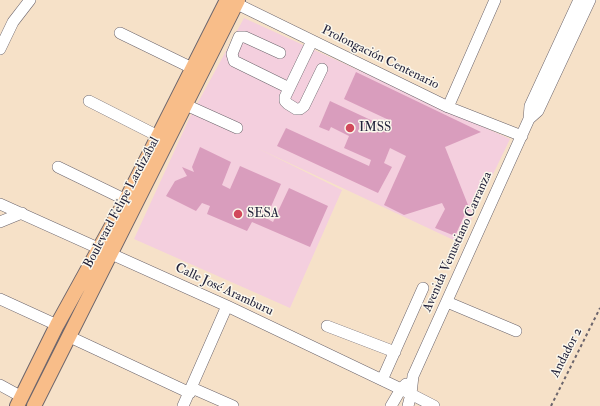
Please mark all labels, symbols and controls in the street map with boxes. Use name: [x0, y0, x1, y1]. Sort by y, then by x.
street label: Prolongación Centenario: [319, 23, 441, 93]
place label: IMSS: [359, 120, 391, 136]
marker: IMSS: [344, 122, 356, 134]
street label: Boulevard Felipe Lardizábal: [81, 135, 163, 271]
street label: Avenida Venustiano Carranza: [420, 170, 496, 314]
place label: SESA: [247, 206, 279, 222]
marker: SESA: [232, 208, 244, 220]
street label: Calle José Aramburu: [172, 260, 276, 320]
street label: Andador 2: [548, 326, 586, 380]

